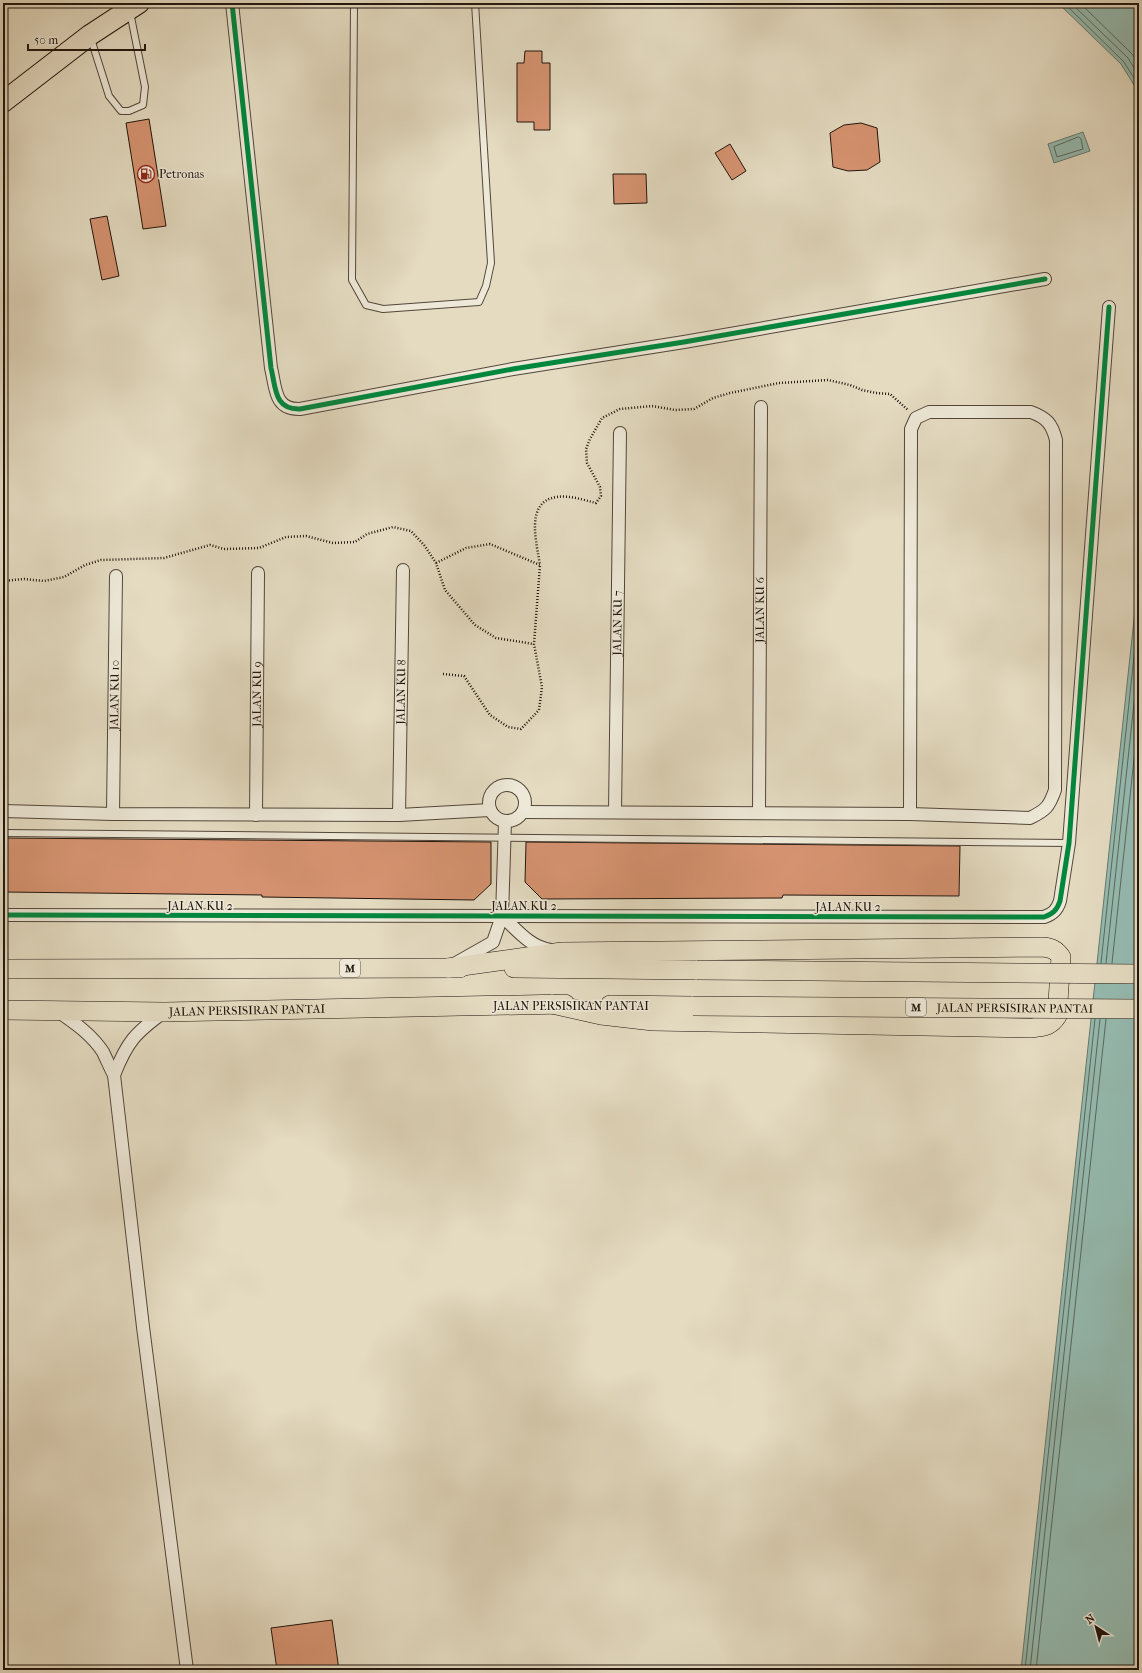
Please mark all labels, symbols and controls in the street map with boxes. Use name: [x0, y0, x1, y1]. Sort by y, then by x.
scale bar: [28, 26, 145, 52]
text: 50 m: [34, 33, 58, 47]
fuel station icon: Petronas: [136, 164, 156, 184]
place label: Petronas: [159, 167, 205, 181]
street label: JALAN KU 6: [753, 576, 767, 644]
street label: JALAN KU 7: [610, 590, 625, 657]
street label: JALAN KU 8: [393, 659, 409, 726]
street label: JALAN KU 10: [107, 660, 122, 731]
street label: JALAN KU 9: [250, 661, 264, 728]
street label: JALAN KU 2: [166, 899, 233, 913]
street label: JALAN KU 2: [490, 899, 557, 913]
street label: JALAN KU 2: [814, 900, 881, 914]
road number: M: [340, 959, 360, 977]
road number: M: [906, 998, 926, 1016]
street label: JALAN PERSISIRAN PANTAI: [492, 999, 649, 1013]
street label: JALAN PERSISIRAN PANTAI: [936, 1001, 1093, 1016]
street label: JALAN PERSISIRAN PANTAI: [168, 1002, 326, 1019]
north arrow: [1076, 1607, 1116, 1647]
text: N: [1083, 1611, 1098, 1627]

